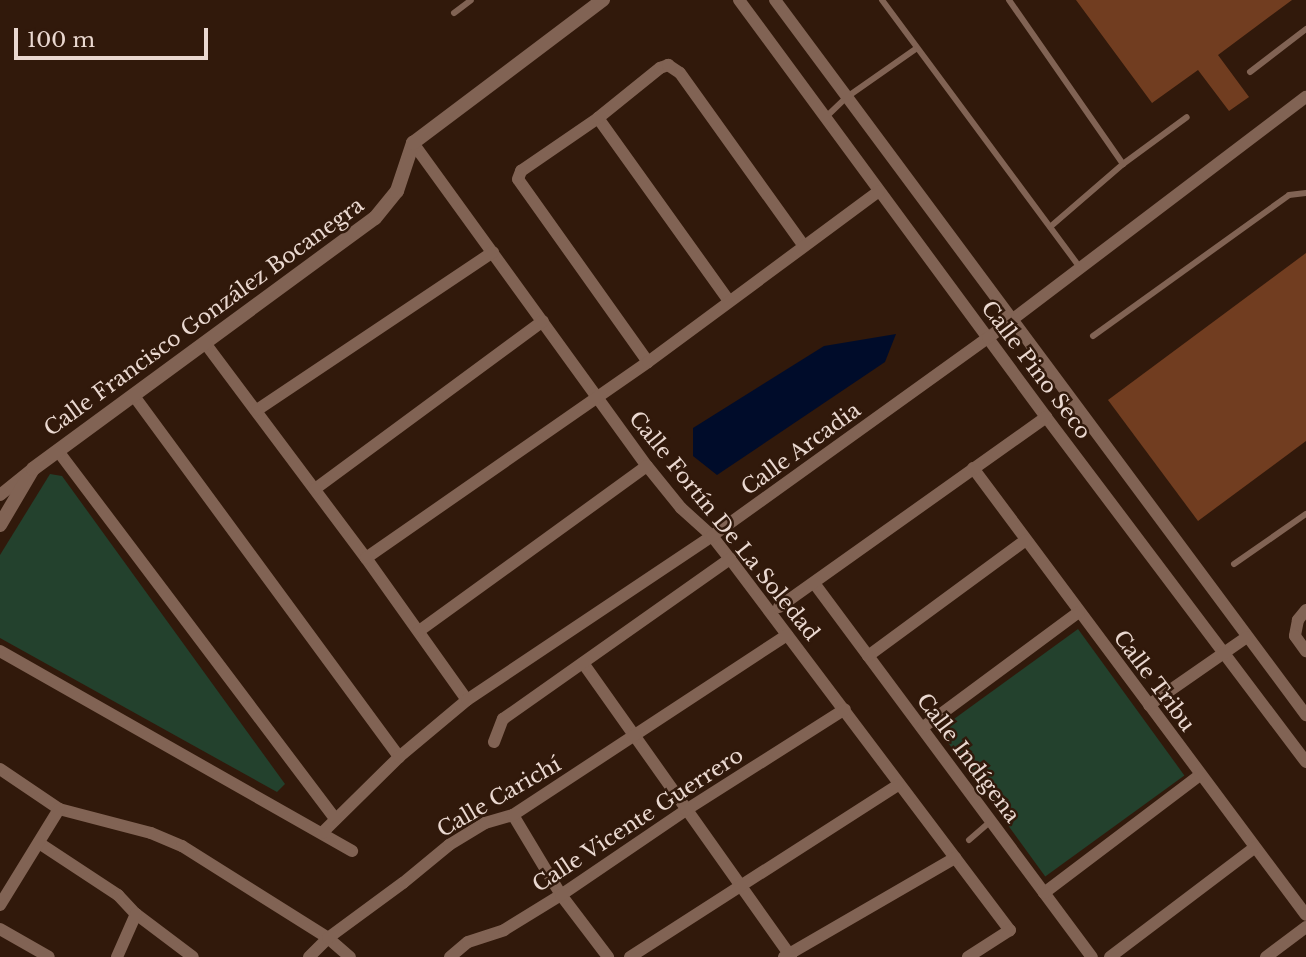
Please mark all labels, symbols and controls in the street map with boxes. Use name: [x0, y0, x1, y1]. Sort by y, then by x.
scale bar: [18, 14, 212, 58]
text: 100 m: [27, 27, 95, 53]
street label: Calle Francisco González Bocanegra: [39, 192, 369, 442]
street label: Calle Pino Seco: [976, 296, 1096, 444]
street label: Calle Arcadia: [736, 397, 866, 501]
street label: Calle Fortín De La Soledad: [623, 406, 825, 646]
street label: Calle Tribu: [1108, 625, 1200, 737]
street label: Calle Indígena: [911, 688, 1025, 828]
street label: Calle Vicente Guerrero: [528, 742, 748, 898]
street label: Calle Carichí: [433, 751, 565, 843]

